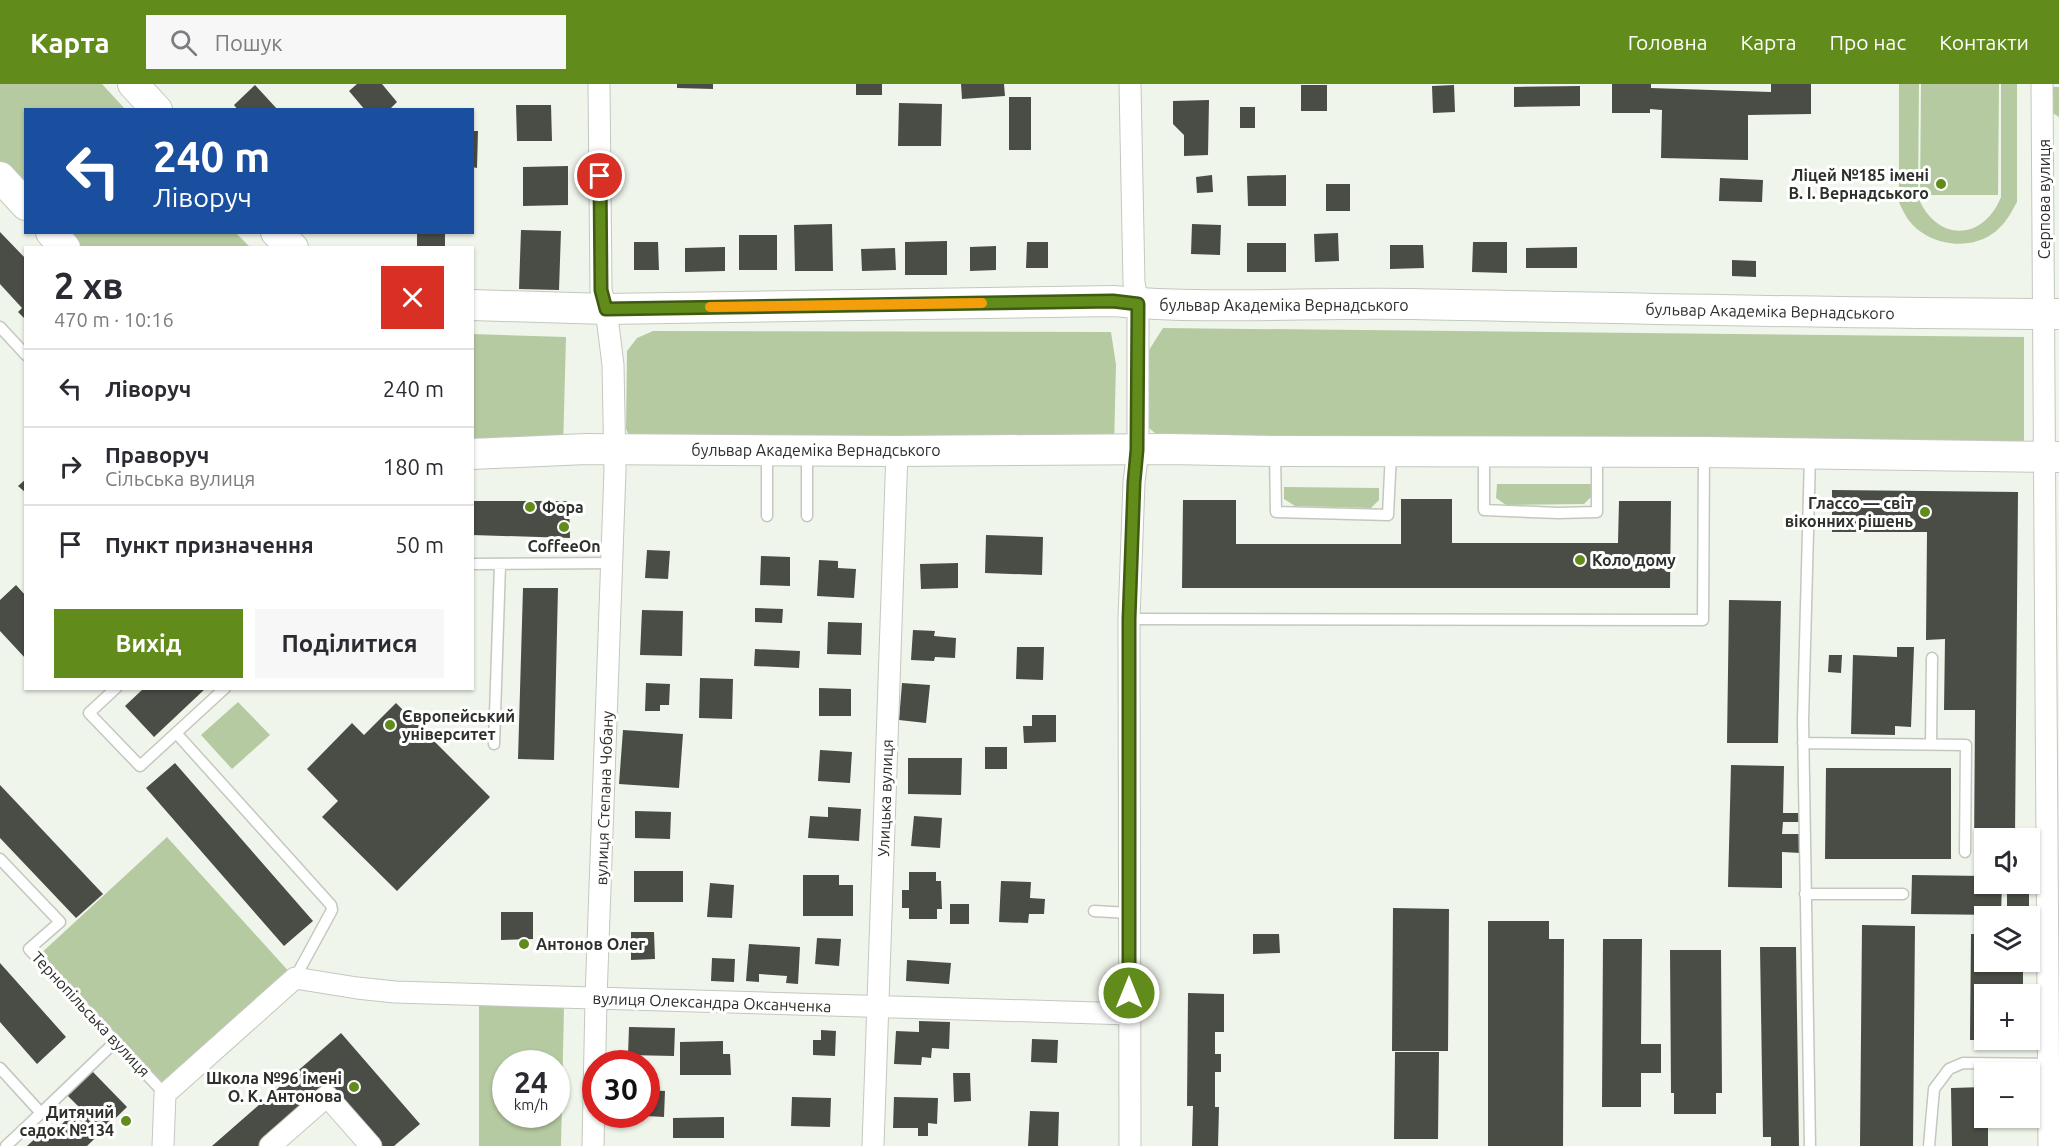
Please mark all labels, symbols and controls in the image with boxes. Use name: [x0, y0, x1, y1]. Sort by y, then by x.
search box: [146, 15, 566, 69]
icon: search: [167, 26, 200, 59]
text: Карта: [30, 27, 110, 58]
text: Пошук: [215, 30, 283, 55]
text: Головна: [1628, 30, 1708, 54]
text: Карта: [1741, 30, 1796, 54]
text: Про нас: [1829, 30, 1906, 54]
text: Контакти: [1939, 30, 2029, 54]
icon: left: [54, 132, 132, 210]
text: 240 m: [153, 133, 270, 180]
street label: Серпова вулиця: [2035, 139, 2053, 259]
pin: [574, 150, 625, 201]
icon: arrive: [583, 159, 616, 192]
place label: Ліцей №185 імені В. І. Вернадського: [1789, 166, 1929, 202]
marker: Ліцей №185 імені В. І. Вернадського: [1934, 177, 1948, 191]
text: Ліворуч: [153, 182, 252, 212]
text: 2 хв: [54, 265, 123, 306]
button: close: [381, 266, 444, 329]
street label: бульвар Академіка Вернадського: [1159, 296, 1409, 314]
street label: бульвар Академіка Вернадського: [1645, 300, 1895, 322]
text: 470 m · 10:16: [54, 308, 174, 331]
icon: left: [54, 372, 87, 405]
text: Ліворуч: [105, 376, 191, 401]
text: 240 m: [383, 376, 444, 401]
street label: бульвар Академіка Вернадського: [691, 441, 941, 459]
text: Праворуч: [105, 442, 209, 467]
icon: right: [54, 450, 87, 483]
text: 180 m: [383, 454, 444, 479]
text: Сільська вулиця: [105, 467, 255, 490]
place label: Глассо — світ віконних рішень: [1785, 494, 1913, 530]
place label: Фора: [542, 498, 584, 516]
marker: Фора: [523, 500, 537, 514]
marker: Глассо — світ віконних рішень: [1918, 505, 1932, 519]
marker: CoffeeOn: [557, 520, 571, 534]
icon: arrive: [54, 528, 87, 561]
text: Пункт призначення: [105, 532, 314, 557]
text: 50 m: [395, 532, 444, 557]
place label: CoffeeOn: [527, 537, 601, 555]
place label: Коло дому: [1592, 551, 1676, 569]
marker: Коло дому: [1573, 553, 1587, 567]
button: Вихід: [54, 609, 243, 678]
button: Поділитися: [255, 609, 444, 678]
place label: Європейський університет: [402, 707, 515, 743]
street label: вулиця Степана Чобану: [592, 710, 616, 886]
marker: Європейський університет: [383, 718, 397, 732]
street label: Улицька вулиця: [874, 739, 896, 857]
map controls: [1974, 828, 2040, 1128]
button: sound: [1974, 828, 2040, 894]
button: layers: [1974, 906, 2040, 972]
place label: Антонов Олег: [536, 935, 645, 953]
marker: Антонов Олег: [517, 937, 531, 951]
street label: Тернопільська вулиця: [28, 948, 154, 1080]
position arrow: [1097, 961, 1161, 1025]
button: +: [1974, 984, 2040, 1050]
street label: вулиця Олександра Оксанченка: [592, 989, 832, 1015]
speed limit sign: 30: [582, 1050, 660, 1128]
button: −: [1974, 1062, 2040, 1128]
text: 24: [514, 1065, 548, 1099]
place label: Школа №96 імені О. К. Антонова: [206, 1069, 342, 1105]
marker: Школа №96 імені О. К. Антонова: [347, 1080, 361, 1094]
text: km/h: [514, 1096, 548, 1113]
place label: Дитячий садок №134: [20, 1103, 114, 1139]
marker: Дитячий садок №134: [119, 1114, 133, 1128]

